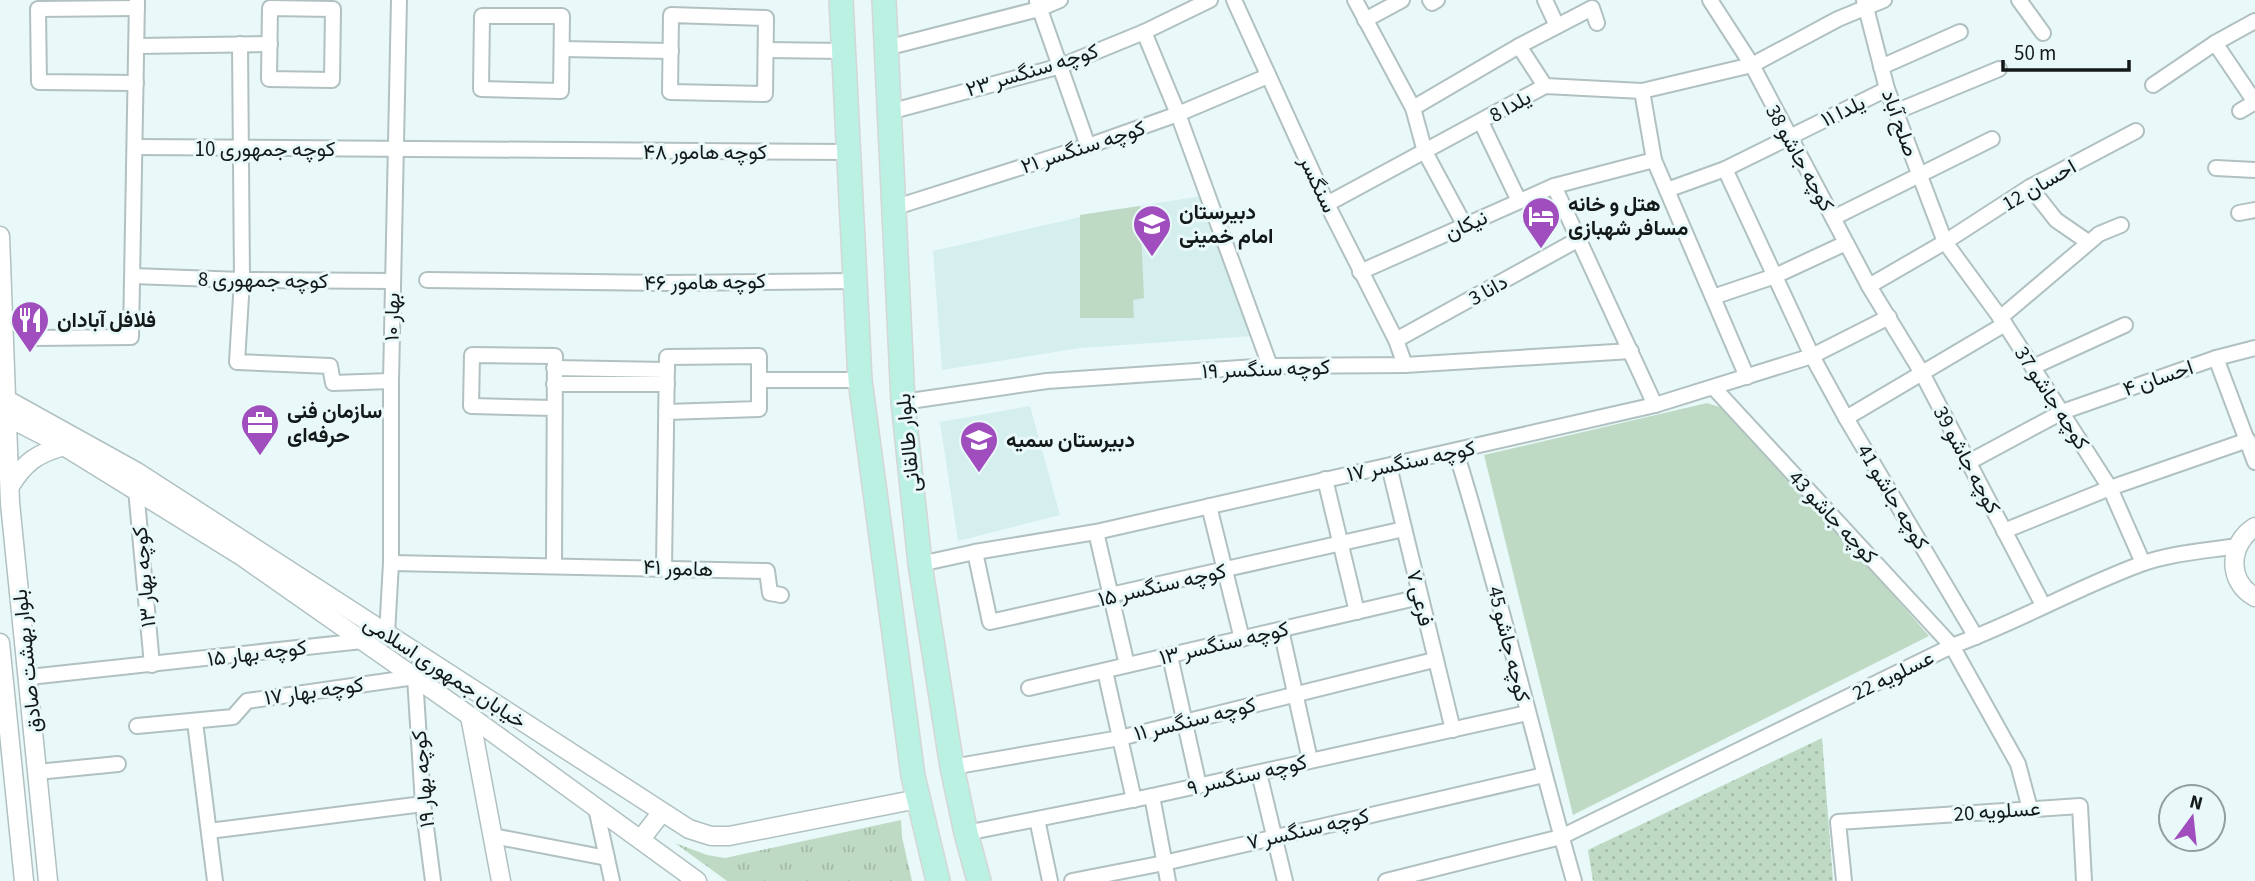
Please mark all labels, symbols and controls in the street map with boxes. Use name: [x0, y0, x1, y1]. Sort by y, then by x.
scale bar: [2003, 28, 2129, 72]
street label: کوچه سنگسر ۲۳: [962, 36, 1102, 104]
text: 50 m: [2014, 38, 2056, 68]
street label: یلدا 8: [1484, 82, 1536, 130]
street label: صلح آباد: [1874, 85, 1926, 161]
street label: یلدا ۱۱: [1816, 88, 1870, 134]
street label: کوچه جاشو 38: [1758, 99, 1842, 217]
street label: کوچه سنگسر ۲۱: [1017, 113, 1149, 181]
street label: کوچه جمهوری 10: [195, 134, 335, 164]
street label: کوچه هامور ۴۸: [643, 137, 767, 167]
street label: سنگسر: [1291, 149, 1344, 218]
street label: احسان 12: [1996, 152, 2082, 218]
place label: هتل و خانه مسافر شهبازی: [1568, 189, 1688, 243]
hotel icon: هتل و خانه مسافر شهبازی: [1520, 195, 1562, 250]
place label: دبیرستان امام خمینی: [1179, 197, 1274, 251]
street label: نیکان: [1440, 202, 1492, 248]
school or university icon: دبیرستان امام خمینی: [1131, 203, 1173, 258]
street label: کوچه جمهوری 8: [198, 264, 328, 296]
street label: کوچه هامور ۴۶: [644, 266, 766, 298]
street label: دانا 3: [1463, 267, 1513, 313]
street label: بهار ۱۰: [377, 293, 407, 341]
restaurant icon: فلافل آبادان: [9, 299, 51, 354]
place label: فلافل آبادان: [57, 305, 156, 335]
street label: کوچه جاشو 37: [2007, 340, 2097, 456]
street label: کوچه سنگسر ۱۹: [1201, 352, 1331, 386]
street label: احسان ۴: [2119, 352, 2197, 404]
street label: بلوار طالقانی: [888, 392, 928, 494]
place label: سازمان فنی حرفه‌ای: [287, 396, 382, 450]
street label: کوچه جاشو 39: [1926, 401, 2008, 519]
office icon: سازمان فنی حرفه‌ای: [239, 402, 281, 457]
school or university icon: دبیرستان سمیه: [958, 419, 1000, 474]
place label: دبیرستان سمیه: [1006, 425, 1135, 455]
street label: کوچه سنگسر ۱۷: [1344, 433, 1478, 489]
street label: کوچه جاشو 41: [1850, 439, 1936, 555]
street label: کوچه جاشو 43: [1782, 463, 1884, 571]
street label: کوچه بهار ۱۳: [125, 525, 163, 629]
street label: هامور ۴۱: [642, 552, 714, 584]
street label: کوچه سنگسر ۱۵: [1095, 556, 1229, 614]
street label: فرعی ۷: [1399, 567, 1441, 629]
street label: کوچه جاشو 45: [1480, 583, 1538, 705]
street label: بلوار بهشت صادق: [5, 588, 49, 734]
street label: خیابان جمهوری اسلامی: [358, 608, 532, 736]
street label: کوچه سنگسر ۱۳: [1156, 614, 1292, 672]
street label: کوچه بهار ۱۵: [206, 632, 308, 674]
street label: عسلویه 22: [1847, 642, 1939, 708]
street label: کوچه بهار ۱۷: [262, 669, 366, 713]
street label: کوچه سنگسر ۱۱: [1131, 689, 1259, 749]
street label: کوچه بهار ۱۹: [404, 729, 442, 829]
street label: کوچه سنگسر ۹: [1184, 747, 1310, 803]
north arrow: [2157, 783, 2227, 853]
text: N: [2186, 788, 2206, 818]
street label: عسلویه 20: [1952, 793, 2042, 829]
street label: کوچه سنگسر ۷: [1244, 800, 1372, 858]

